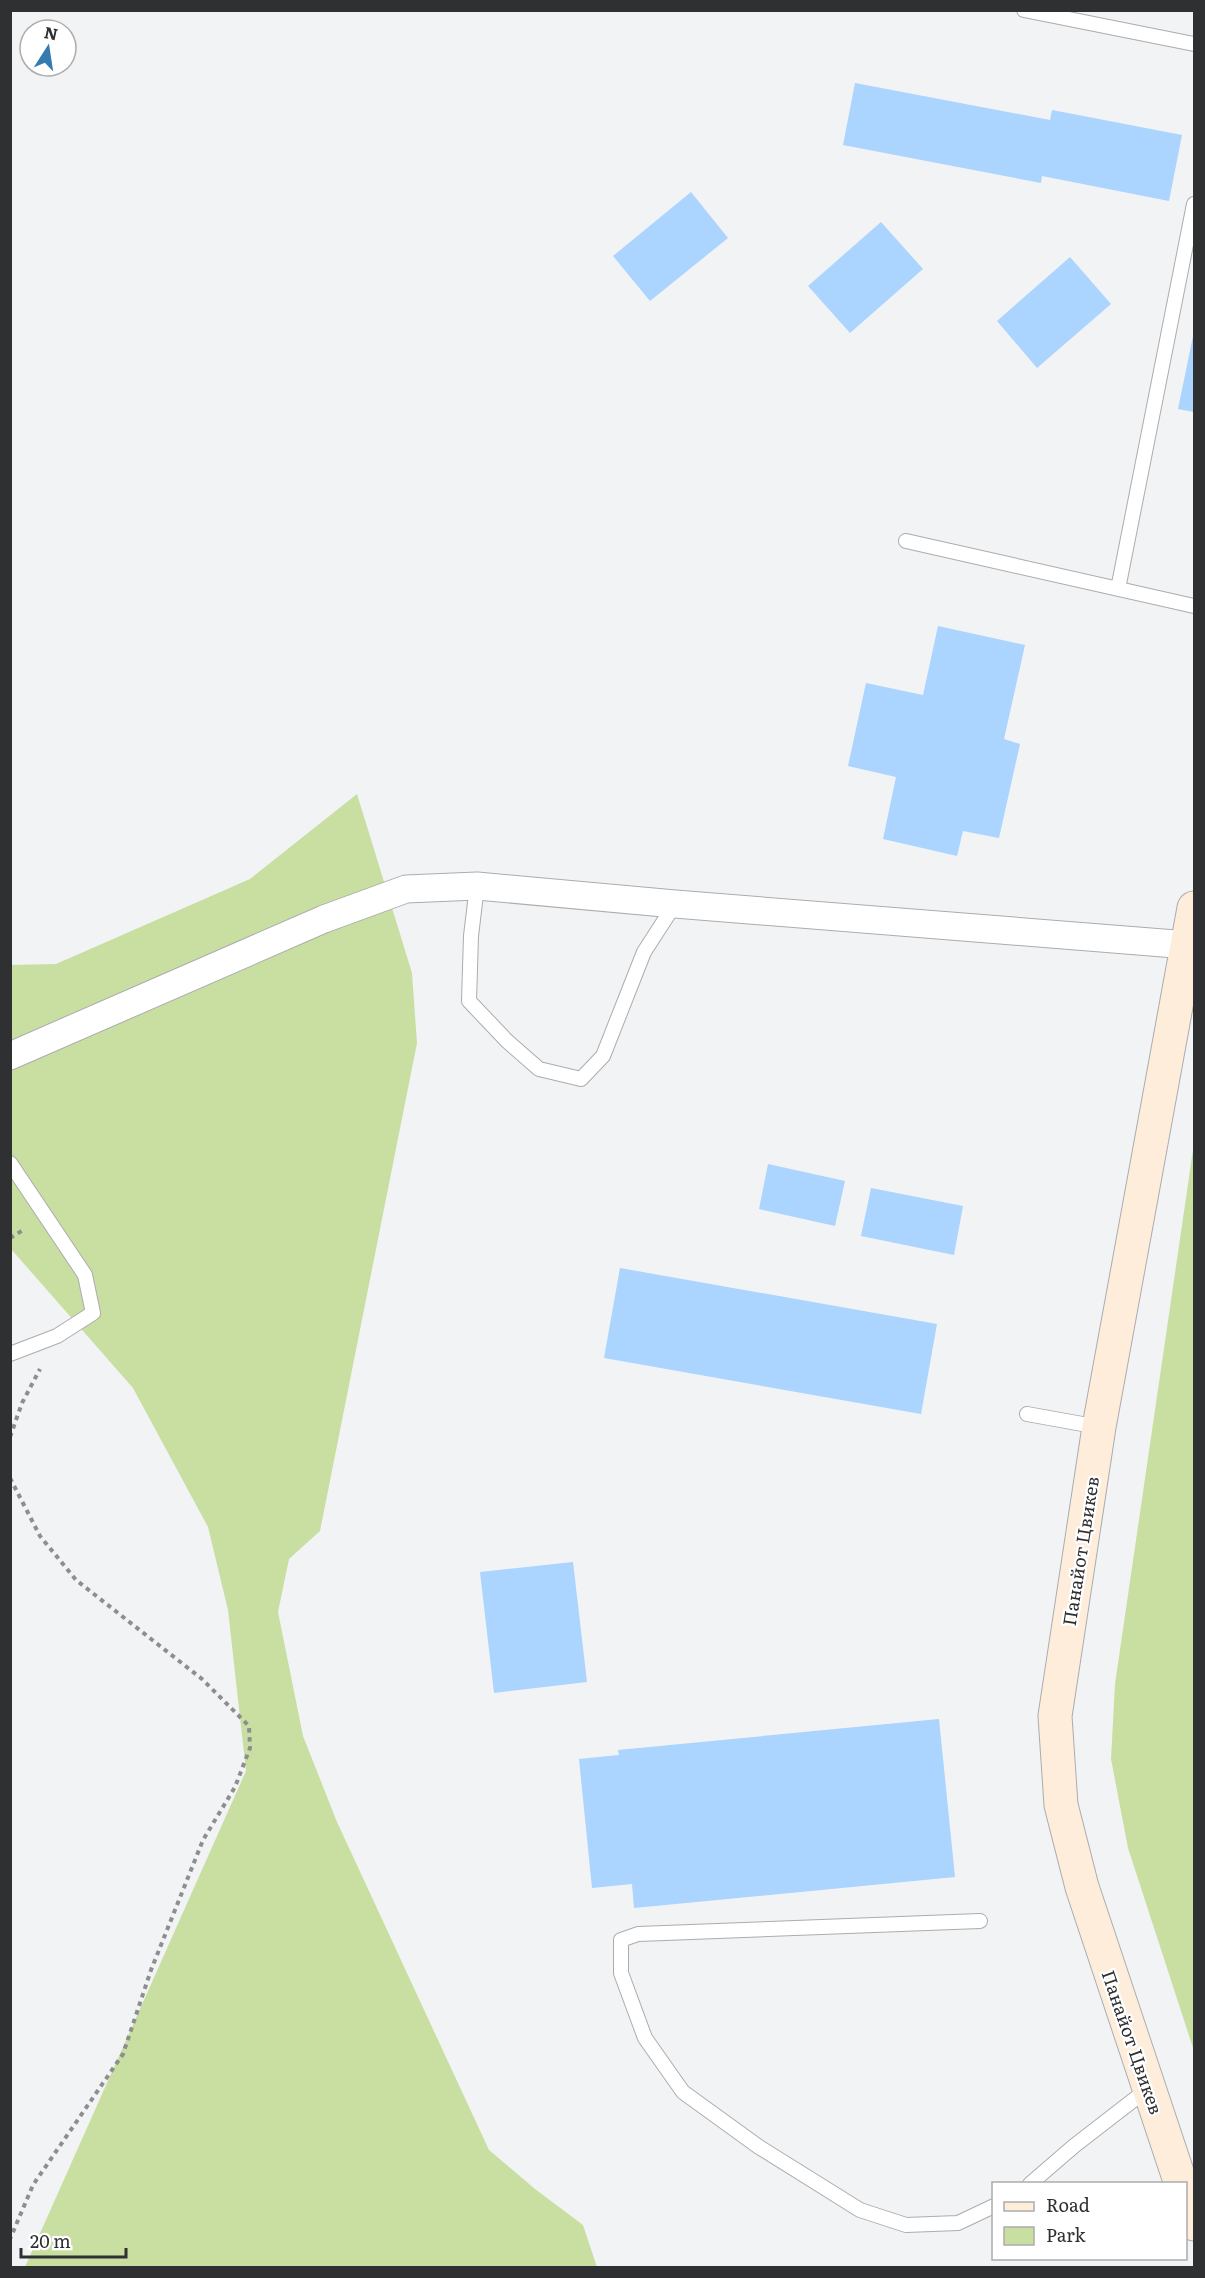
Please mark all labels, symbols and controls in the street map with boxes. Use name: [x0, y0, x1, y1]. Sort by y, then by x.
north arrow: [18, 18, 78, 78]
text: N: [42, 19, 60, 45]
street label: Панайот Цвикев: [1055, 1474, 1105, 1628]
street label: Панайот Цвикев: [1096, 1966, 1170, 2118]
legend: [992, 2182, 1187, 2260]
text: Road: [1046, 2191, 1090, 2218]
scale bar: [21, 2221, 126, 2259]
text: Park: [1046, 2221, 1087, 2248]
text: 20 m: [30, 2227, 71, 2254]

